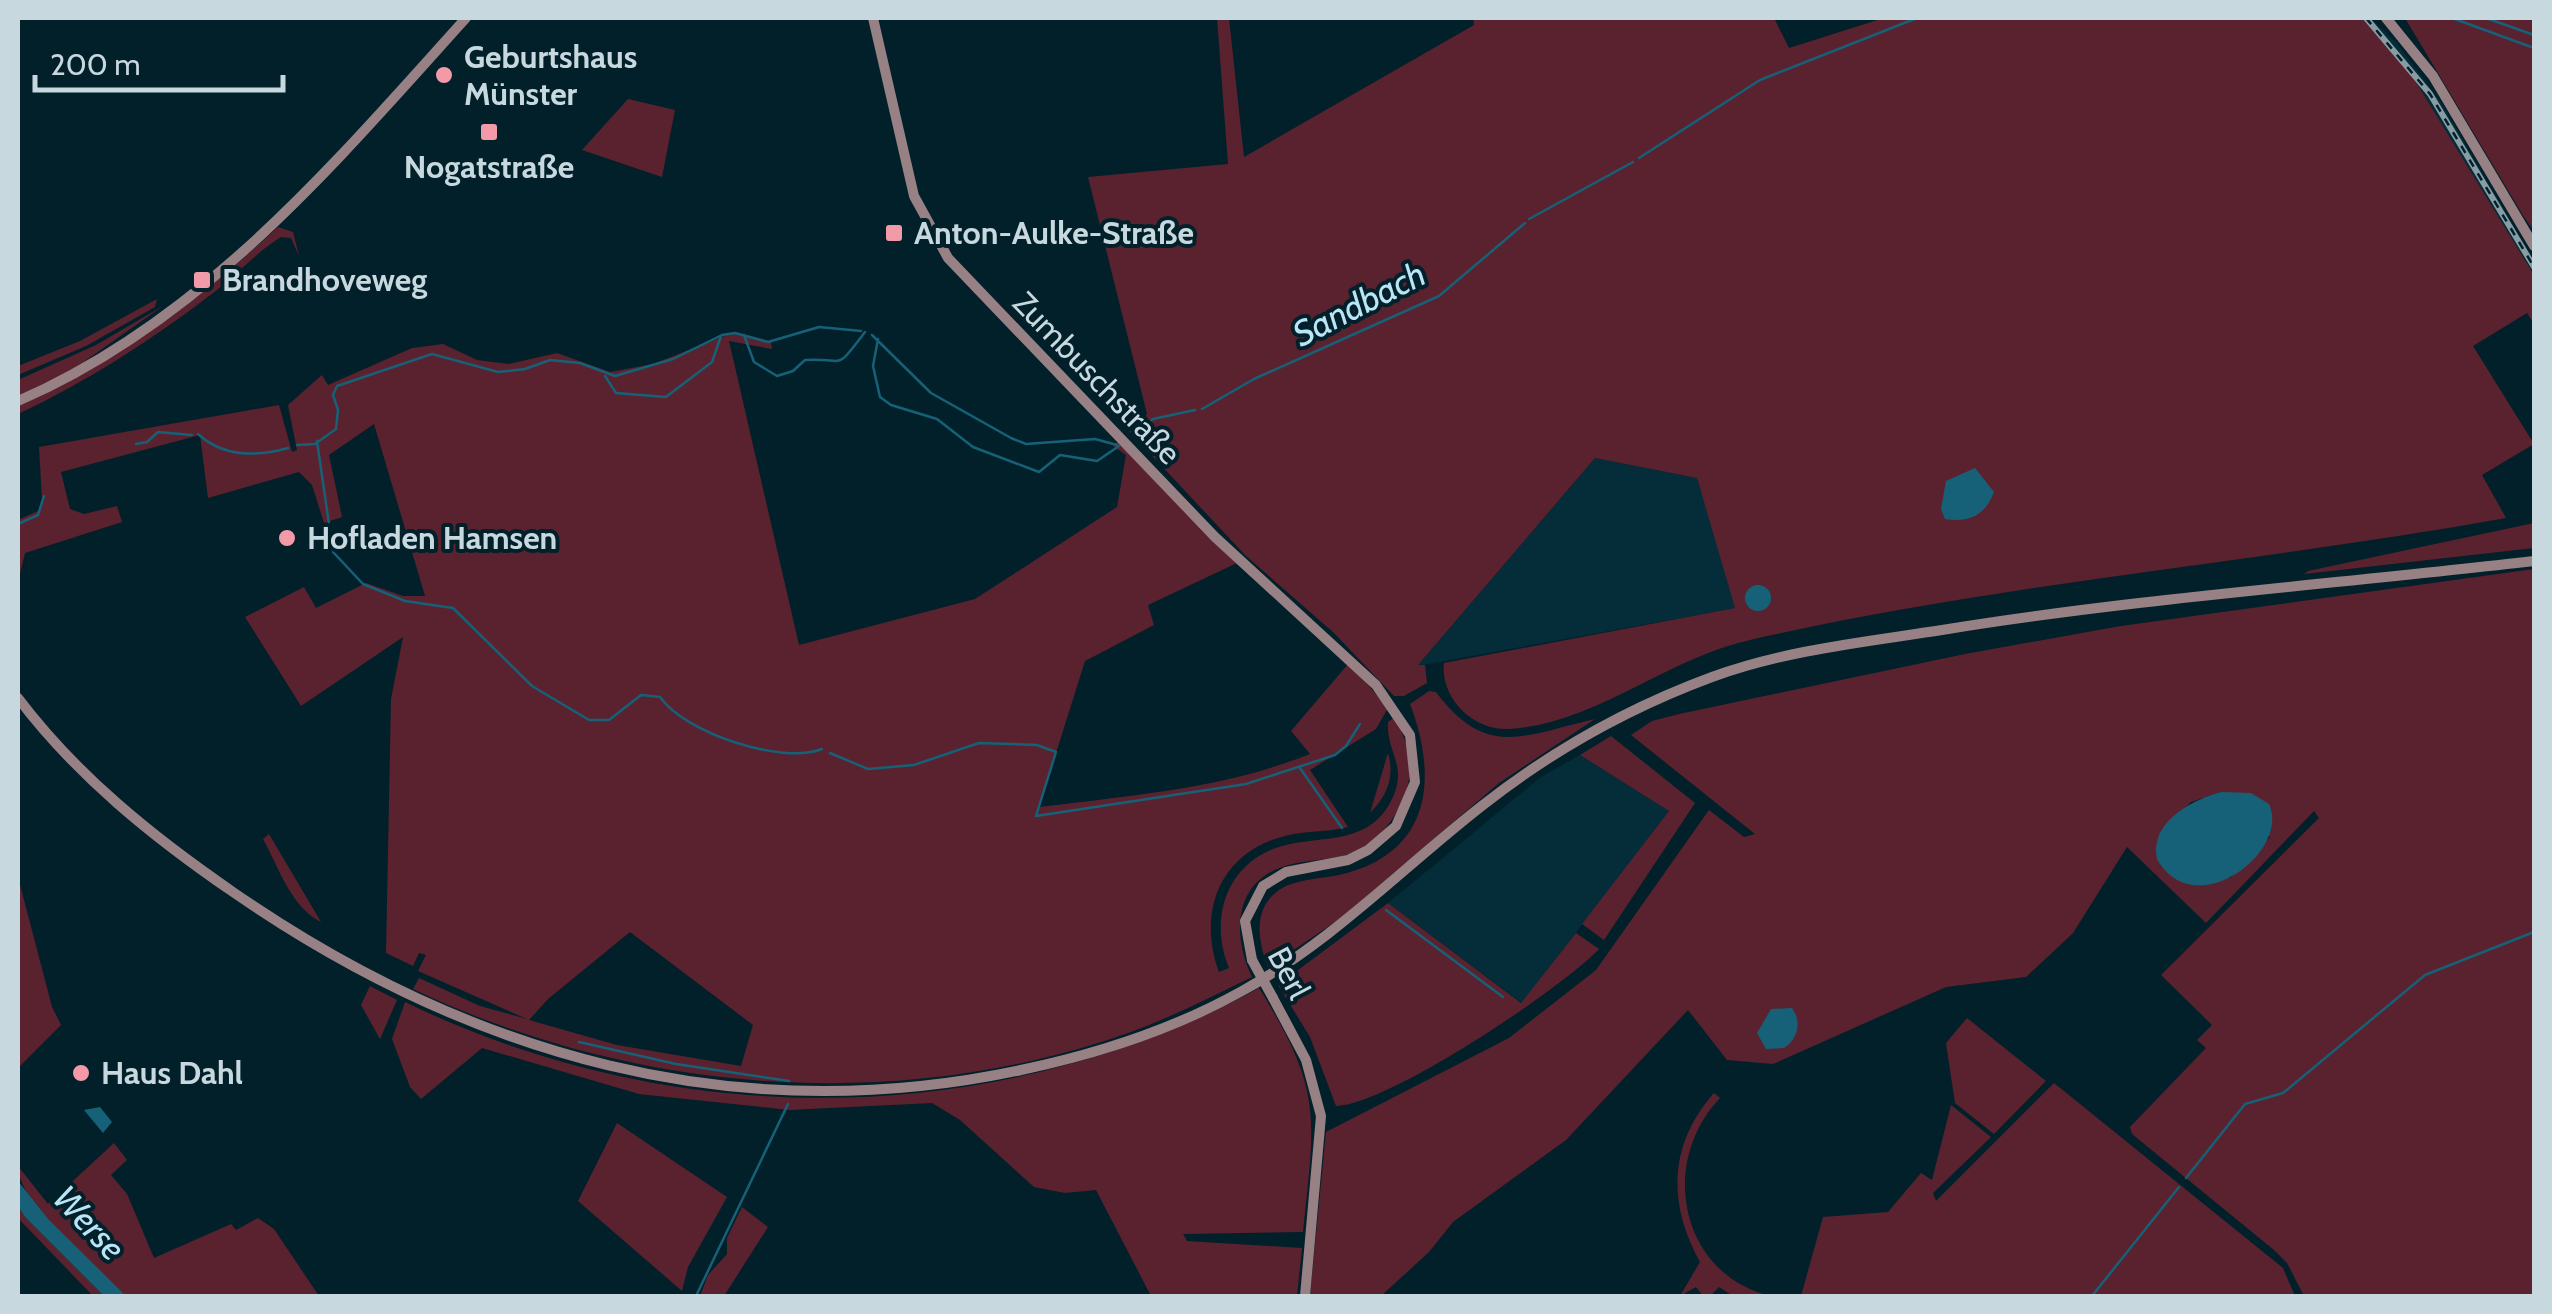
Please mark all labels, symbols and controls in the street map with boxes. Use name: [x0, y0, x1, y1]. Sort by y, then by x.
scale bar: [35, 30, 282, 92]
place label: Geburtshaus Münster: [464, 37, 637, 113]
text: 200 m: [50, 46, 141, 83]
marker: Geburtshaus Münster: [433, 64, 455, 86]
marker: Nogatstraße: [478, 121, 500, 143]
place label: Nogatstraße: [404, 147, 574, 186]
place label: Anton-Aulke-Straße: [914, 213, 1194, 252]
marker: Anton-Aulke-Straße: [883, 222, 905, 244]
water label: Sandbach: [1285, 252, 1432, 355]
place label: Brandhoveweg: [222, 260, 427, 299]
marker: Brandhoveweg: [191, 269, 213, 291]
street label: Zumbuschstraße: [1005, 283, 1190, 472]
place label: Hofladen Hamsen: [307, 518, 557, 557]
marker: Hofladen Hamsen: [276, 527, 298, 549]
street label: Berl: [1260, 940, 1319, 1006]
place label: Haus Dahl: [101, 1053, 243, 1092]
marker: Haus Dahl: [70, 1062, 92, 1084]
water label: Werse: [44, 1176, 135, 1269]

